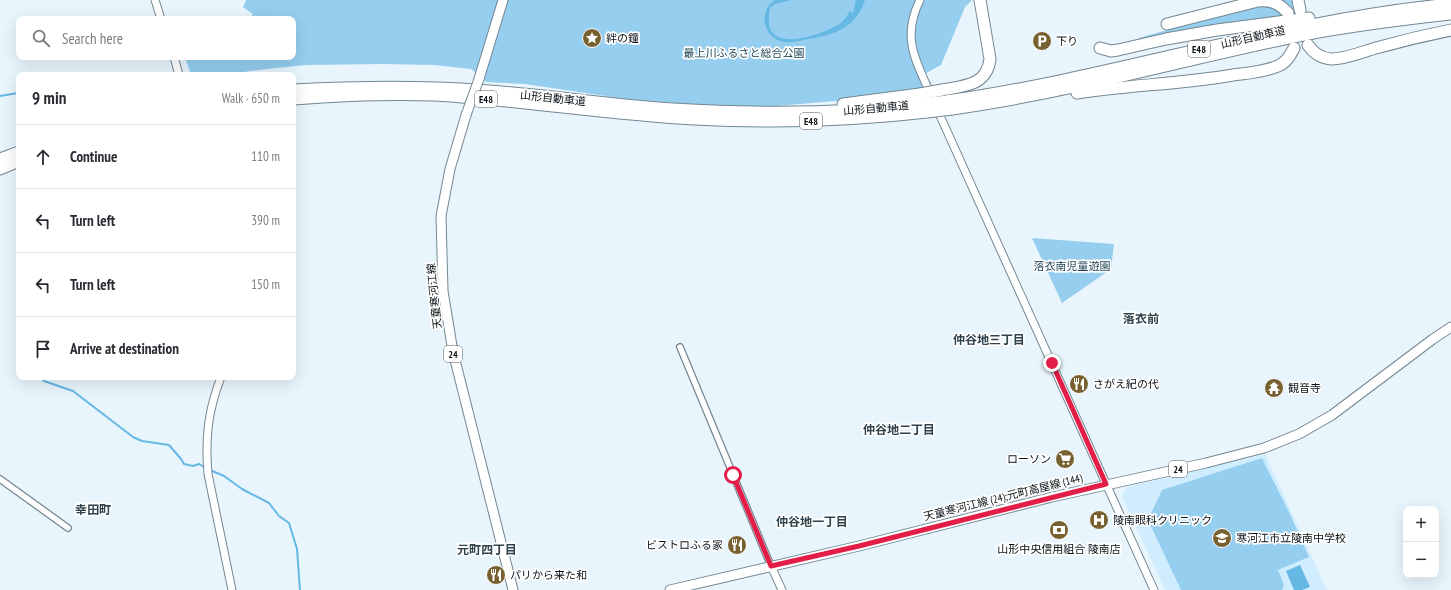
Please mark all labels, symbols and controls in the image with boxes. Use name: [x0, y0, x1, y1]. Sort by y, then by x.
search box: [16, 16, 296, 60]
street label: 山形自動車道: [1219, 23, 1287, 51]
icon: search: [30, 27, 52, 49]
place icon: 絆の鐘: [581, 27, 603, 49]
text: Search here: [62, 29, 123, 48]
parking icon: 下り: [1031, 30, 1053, 52]
place label: 絆の鐘: [606, 31, 639, 45]
place label: 下り: [1056, 34, 1078, 48]
road number: E48: [1188, 41, 1210, 57]
park label: 最上川ふるさと総合公園: [684, 46, 805, 60]
text: 9 min: [32, 87, 66, 109]
street label: 山形自動車道: [519, 88, 587, 108]
text: Walk · 650 m: [222, 90, 280, 107]
road number: E48: [475, 91, 497, 107]
street label: 山形自動車道: [843, 98, 909, 118]
road number: E48: [800, 113, 822, 129]
icon: ahead: [32, 146, 54, 168]
text: Continue: [70, 147, 117, 166]
text: 110 m: [251, 148, 280, 165]
icon: left: [32, 210, 54, 232]
text: Turn left: [70, 211, 115, 230]
text: 390 m: [251, 212, 280, 229]
park label: 落衣南児童遊園: [1034, 259, 1111, 273]
street label: 天童寒河江線: [424, 262, 444, 330]
icon: left: [32, 274, 54, 296]
text: Turn left: [70, 275, 115, 294]
text: 150 m: [251, 276, 280, 293]
district label: 落衣前: [1123, 311, 1159, 326]
district label: 仲谷地三丁目: [953, 332, 1025, 347]
icon: arrive: [32, 338, 54, 360]
text: Arrive at destination: [70, 339, 179, 358]
road number: 24: [444, 346, 462, 362]
route end: [1043, 354, 1061, 372]
restaurant icon: さがえ紀の代: [1068, 373, 1090, 395]
place label: さがえ紀の代: [1093, 377, 1159, 391]
temple icon: 観音寺: [1263, 377, 1285, 399]
place label: 観音寺: [1288, 381, 1321, 395]
district label: 仲谷地二丁目: [863, 422, 935, 437]
supermarket icon: ローソン: [1054, 448, 1076, 470]
place label: ローソン: [1007, 452, 1051, 466]
road number: 24: [1169, 461, 1187, 477]
route start: [724, 466, 742, 484]
street label: 天童寒河江線 (24);元町高屋線 (144): [922, 470, 1084, 524]
district label: 幸田町: [75, 502, 111, 517]
map controls: [1403, 506, 1439, 578]
button: +: [1403, 506, 1439, 542]
hospital icon: 陵南眼科クリニック: [1088, 509, 1110, 531]
place label: 陵南眼科クリニック: [1113, 513, 1212, 527]
district label: 仲谷地一丁目: [776, 514, 848, 529]
bank icon: 山形中央信用組合 陵南店: [1048, 519, 1070, 541]
school or university icon: 寒河江市立陵南中学校: [1211, 527, 1233, 549]
place label: 寒河江市立陵南中学校: [1236, 531, 1346, 545]
restaurant icon: ビストロふる家: [726, 534, 748, 556]
place label: ビストロふる家: [646, 538, 723, 552]
district label: 元町四丁目: [457, 542, 517, 557]
place label: 山形中央信用組合 陵南店: [997, 542, 1121, 556]
button: −: [1403, 542, 1439, 578]
restaurant icon: パリから来た和: [485, 564, 507, 586]
place label: パリから来た和: [510, 568, 587, 582]

